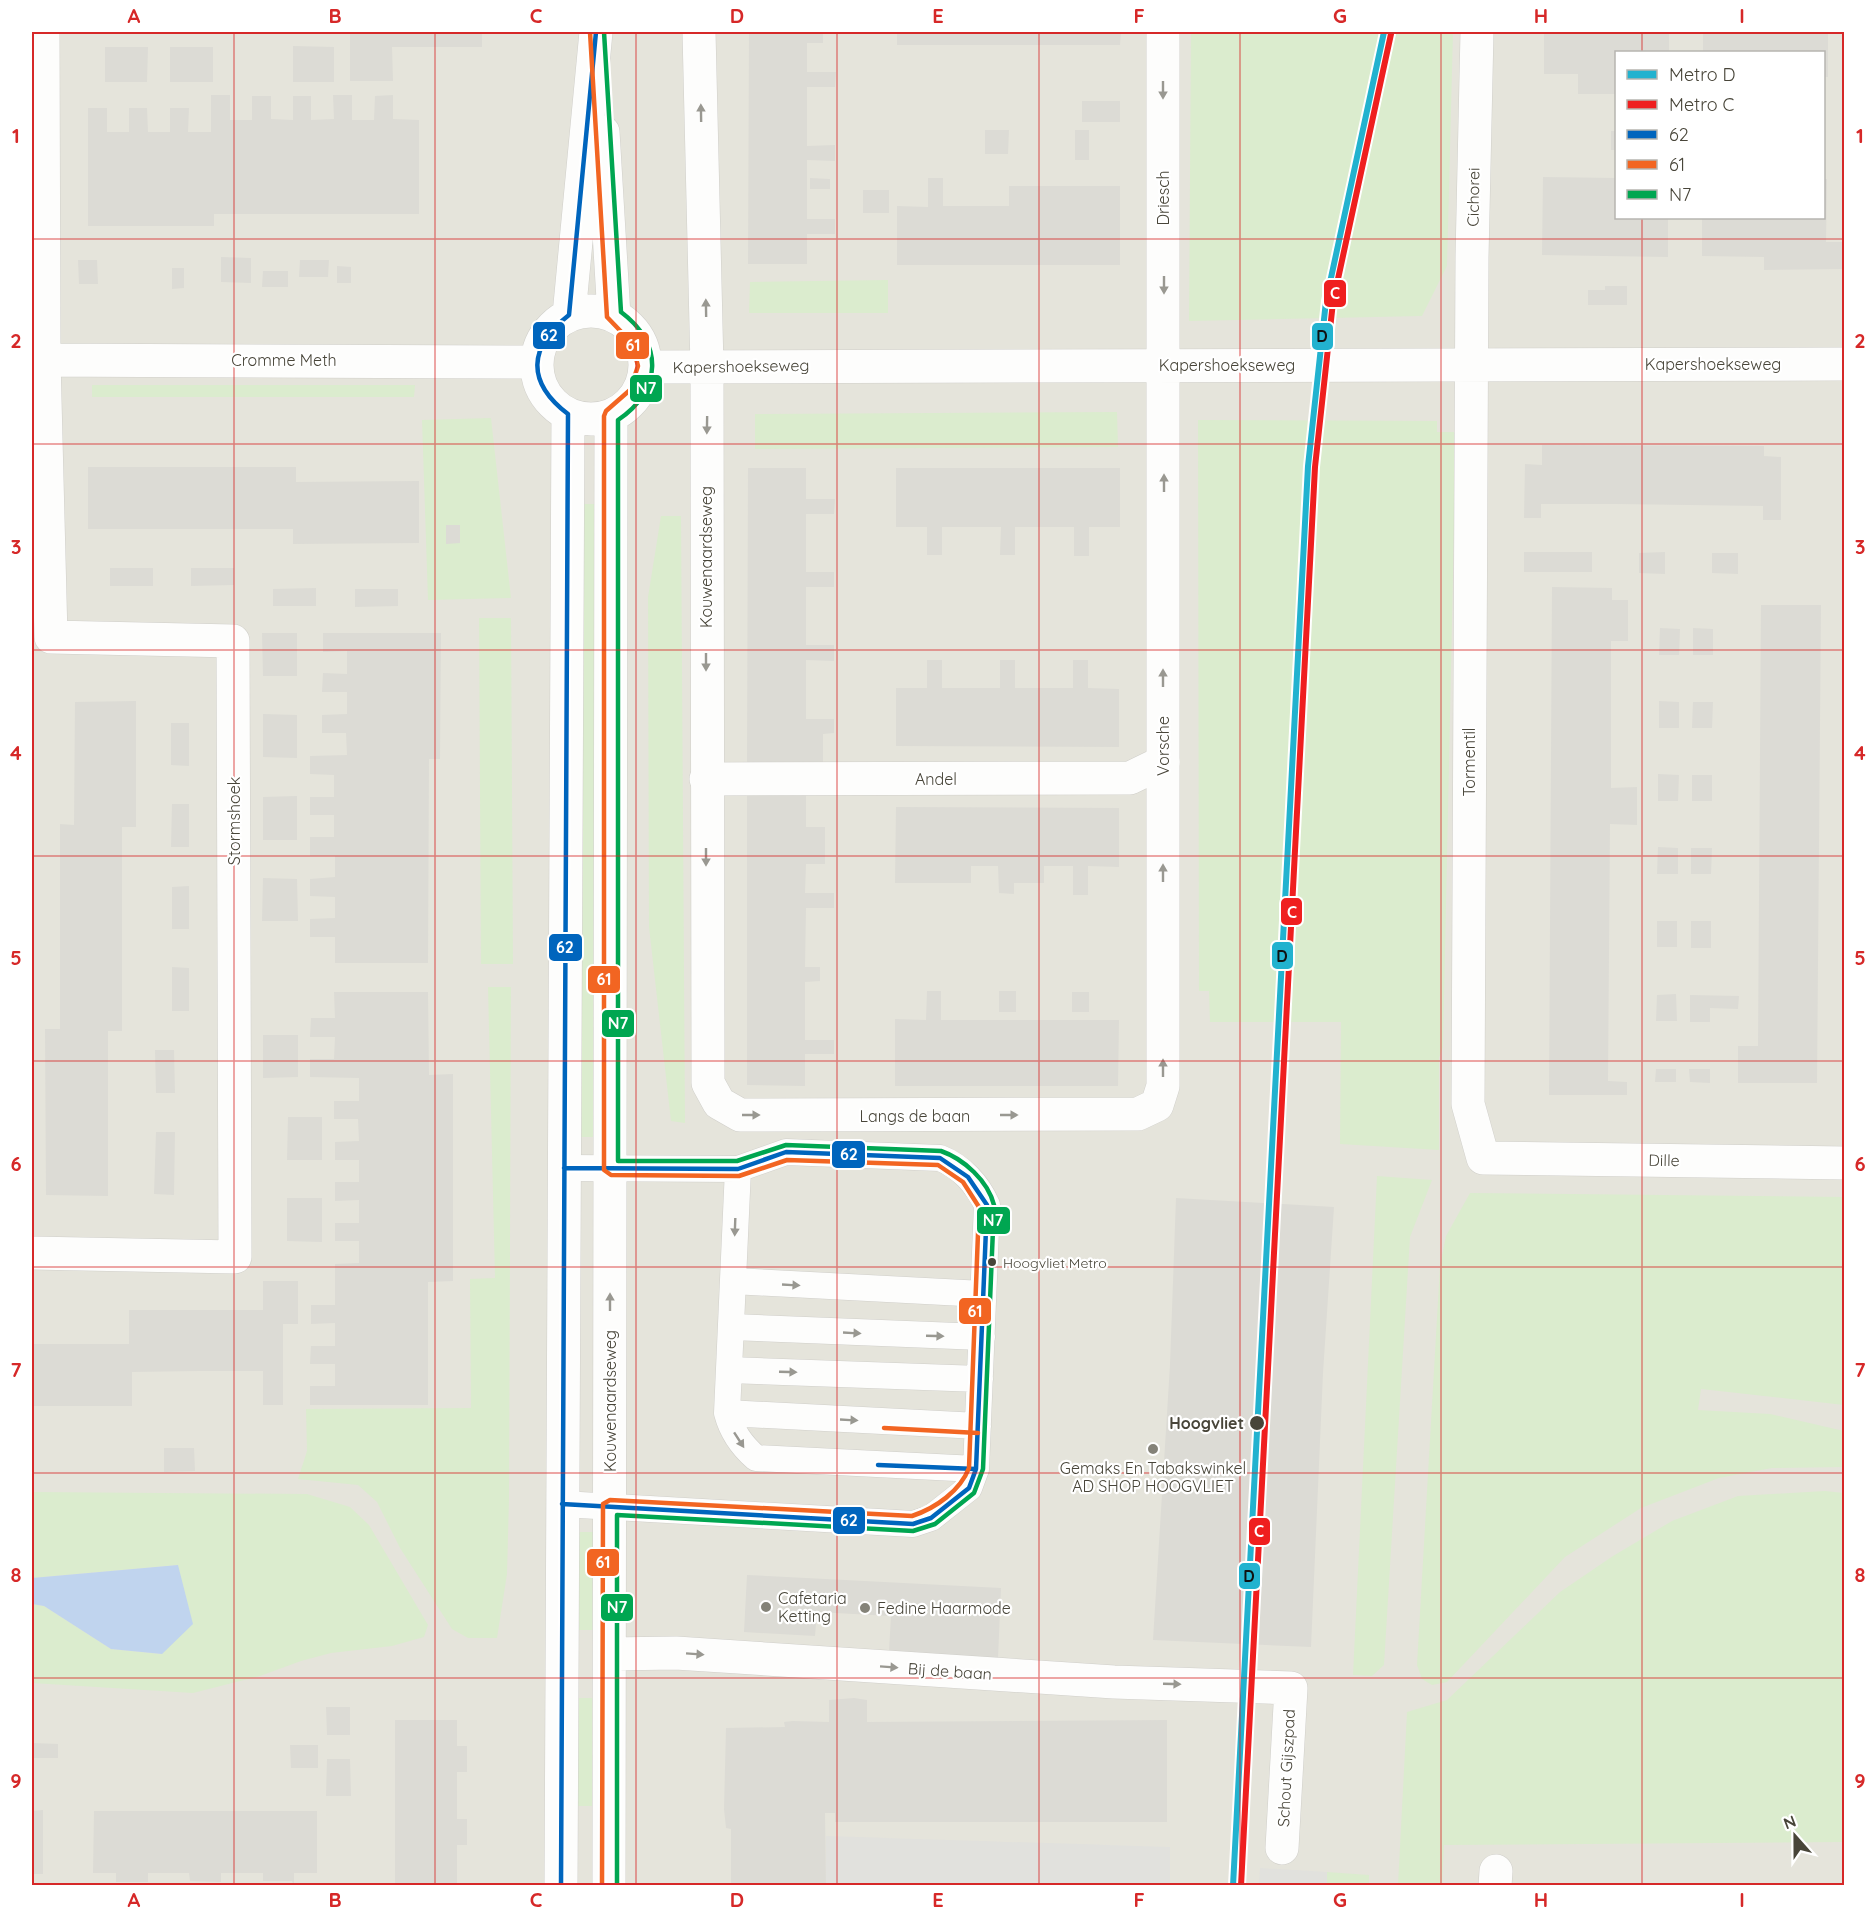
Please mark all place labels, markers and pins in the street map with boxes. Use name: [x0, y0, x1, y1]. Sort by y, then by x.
place label: Hoogvliet Metro: [1003, 1254, 1107, 1272]
marker: Hoogvliet Metro: [986, 1256, 998, 1268]
place label: Hoogvliet: [1169, 1413, 1244, 1433]
marker: Hoogvliet: [1248, 1414, 1266, 1432]
marker: Gemaks En Tabakswinkel AD SHOP HOOGVLIET: [1146, 1442, 1160, 1456]
place label: Gemaks En Tabakswinkel AD SHOP HOOGVLIET: [1060, 1458, 1246, 1496]
place label: Cafetaria Ketting: [778, 1588, 847, 1626]
place label: Fedine Haarmode: [877, 1598, 1011, 1618]
marker: Cafetaria Ketting: [759, 1600, 773, 1614]
marker: Fedine Haarmode: [858, 1601, 872, 1615]

